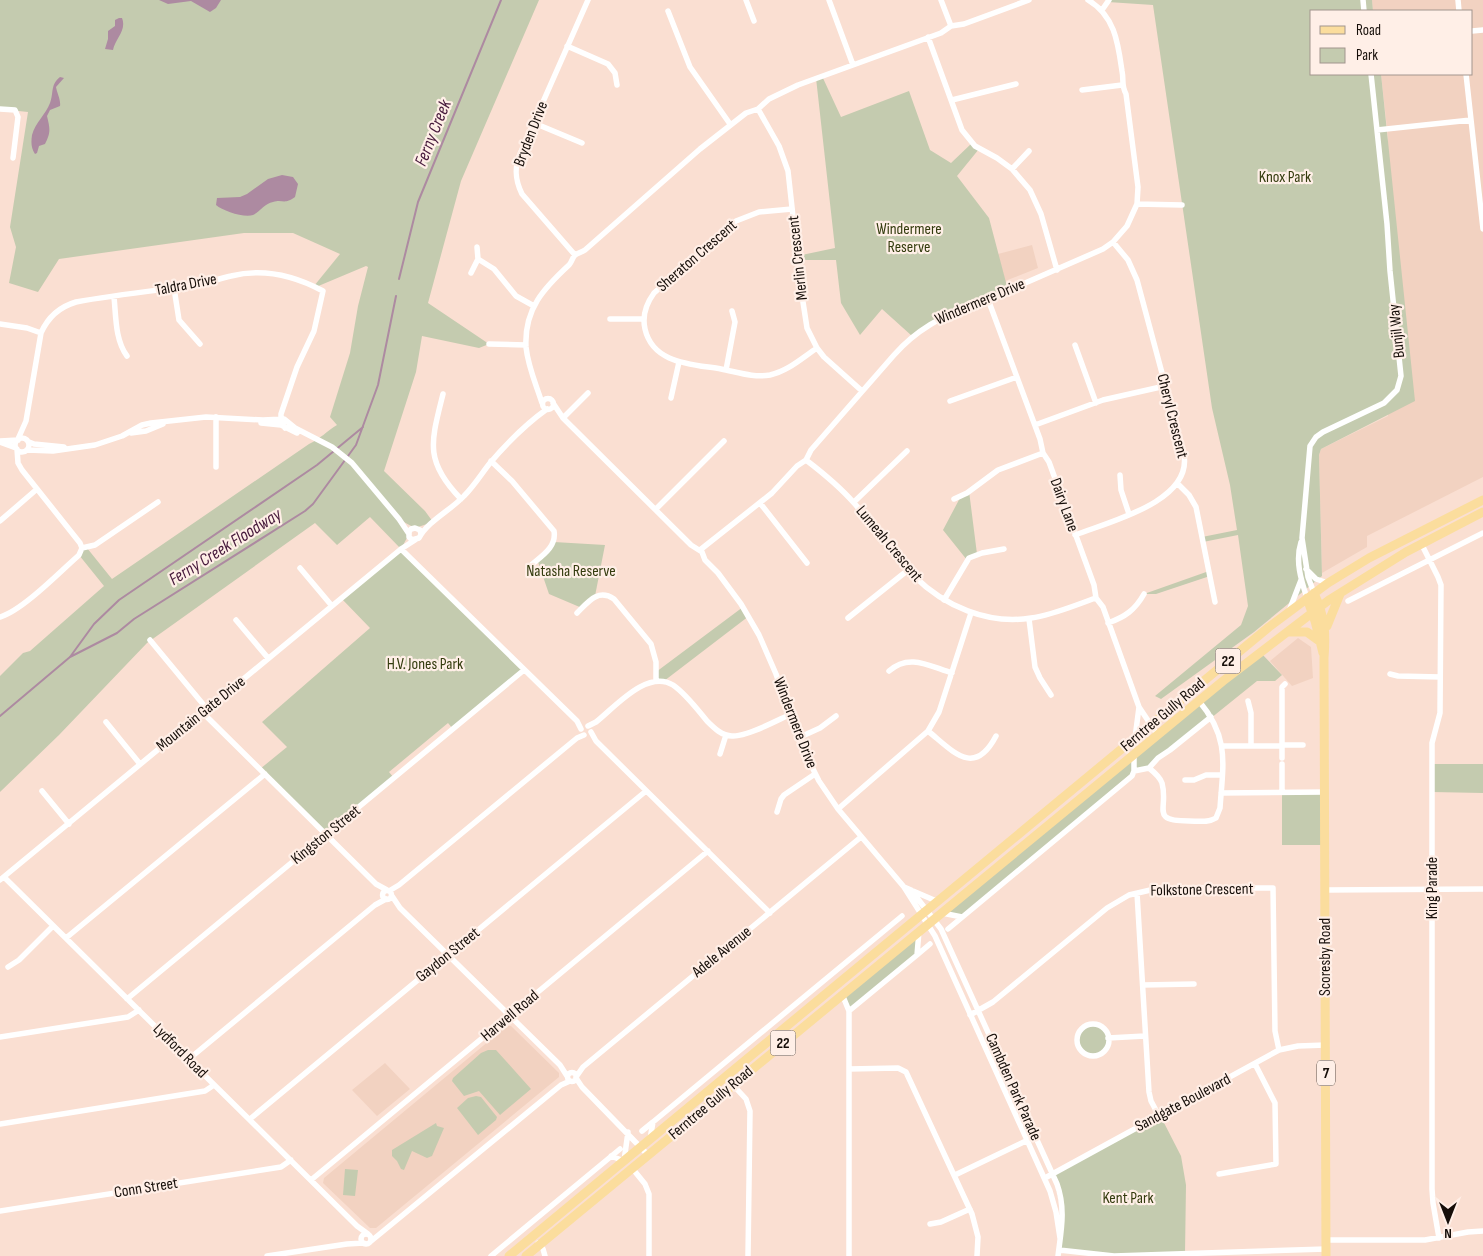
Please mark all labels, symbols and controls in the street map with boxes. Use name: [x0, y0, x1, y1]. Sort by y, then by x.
legend: [1310, 10, 1473, 75]
text: Road: [1356, 21, 1381, 40]
text: Park: [1356, 46, 1378, 65]
water label: Ferny Creek: [410, 96, 456, 169]
street label: Bryden Drive: [510, 99, 552, 169]
park label: Knox Park: [1259, 168, 1311, 187]
street label: Merlin Crescent: [784, 215, 812, 301]
street label: Sheraton Crescent: [653, 216, 741, 296]
park label: Windermere Reserve: [876, 220, 942, 257]
street label: Taldra Drive: [154, 270, 218, 300]
street label: Windermere Drive: [932, 275, 1028, 329]
street label: Bunjil Way: [1385, 303, 1409, 359]
street label: Cheryl Crescent: [1152, 372, 1192, 460]
street label: Dairy Lane: [1046, 476, 1082, 534]
street label: Lumeah Crescent: [852, 502, 926, 586]
water label: Ferny Creek Floodway: [165, 503, 286, 590]
park label: Natasha Reserve: [526, 562, 616, 581]
road number: 22: [1216, 648, 1240, 674]
park label: H.V. Jones Park: [387, 655, 463, 674]
street label: Mountain Gate Drive: [153, 672, 249, 756]
street label: Ferntree Gully Road: [1117, 674, 1209, 756]
street label: Windermere Drive: [769, 675, 821, 771]
street label: Kingston Street: [287, 801, 365, 869]
street label: King Parade: [1423, 857, 1442, 919]
street label: Folkstone Crescent: [1150, 880, 1254, 900]
street label: Scoresby Road: [1316, 918, 1335, 996]
street label: Adele Avenue: [688, 922, 755, 982]
street label: Gaydon Street: [412, 923, 484, 986]
street label: Harwell Road: [477, 986, 543, 1046]
street label: Lydford Road: [149, 1020, 211, 1082]
road number: 22: [770, 1030, 796, 1056]
street label: Cambden Park Parade: [981, 1030, 1045, 1144]
road number: 7: [1317, 1060, 1335, 1086]
street label: Ferntree Gully Road: [665, 1062, 757, 1144]
street label: Sandgate Boulevard: [1132, 1070, 1234, 1136]
street label: Conn Street: [113, 1174, 179, 1202]
park label: Kent Park: [1102, 1189, 1154, 1208]
north arrow: [1423, 1196, 1473, 1246]
text: N: [1444, 1225, 1452, 1242]

